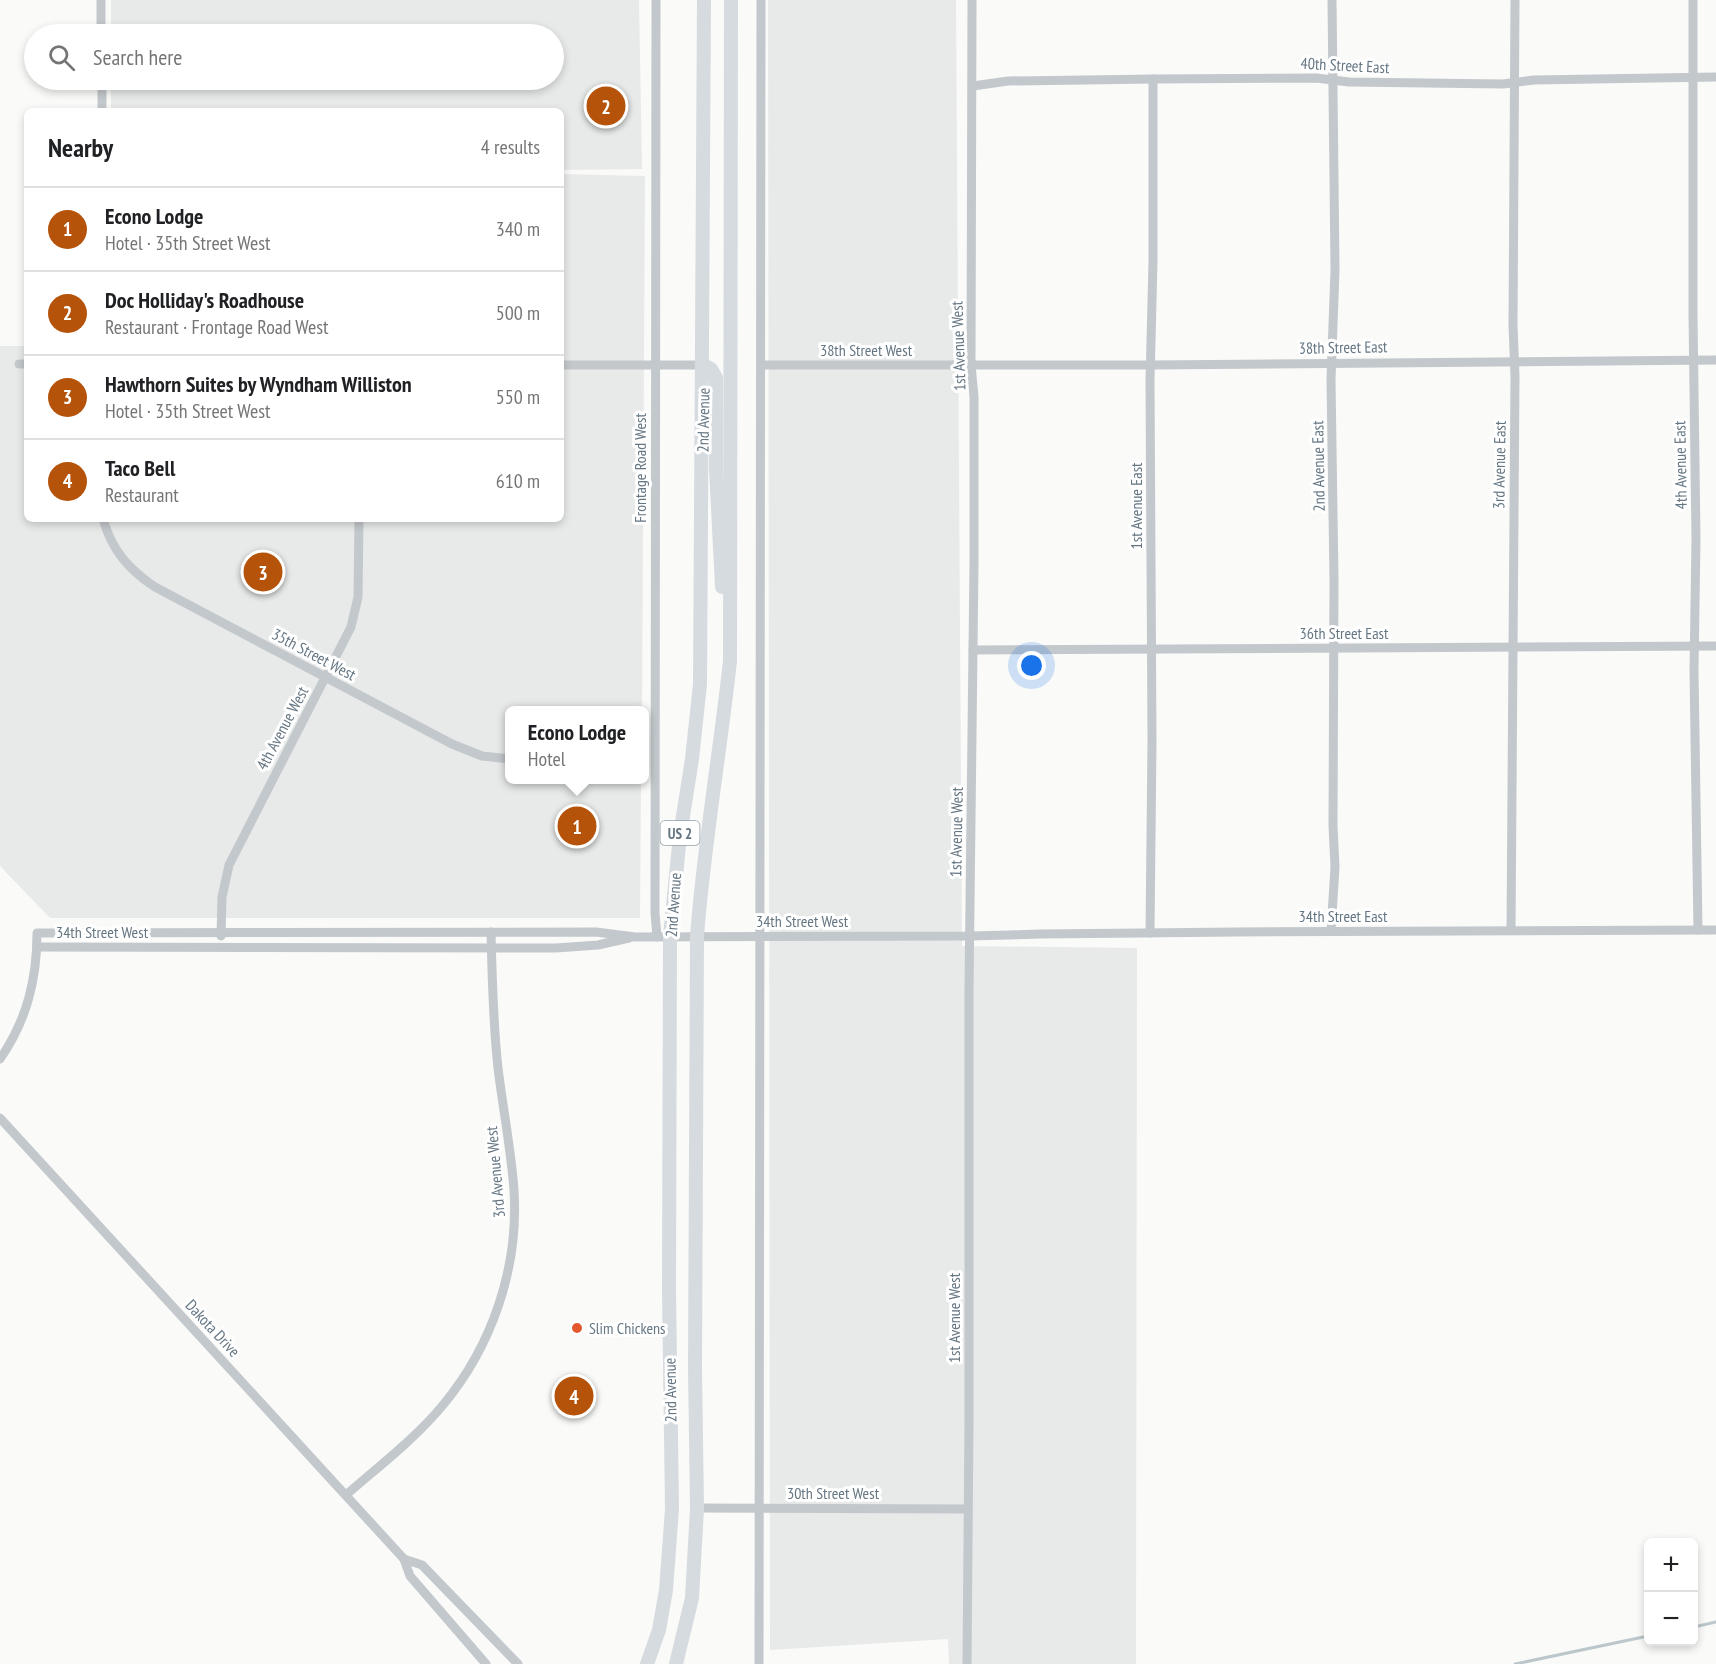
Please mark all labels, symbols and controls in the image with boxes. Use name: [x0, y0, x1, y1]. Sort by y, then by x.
search box: [24, 24, 564, 90]
icon: search: [45, 41, 78, 74]
text: Search here: [93, 43, 182, 71]
street label: 40th Street East: [1300, 53, 1390, 77]
pin: 2: [586, 84, 626, 128]
text: Nearby: [48, 131, 113, 164]
text: 4 results: [481, 134, 540, 160]
text: Econo Lodge: [105, 202, 203, 230]
text: 1: [63, 216, 72, 242]
text: 340 m: [496, 216, 540, 242]
text: Hotel · 35th Street West: [105, 230, 270, 256]
text: Doc Holliday's Roadhouse: [105, 286, 304, 314]
text: 2: [63, 300, 72, 326]
text: 500 m: [496, 300, 540, 326]
street label: 1st Avenue West: [946, 300, 970, 391]
text: Restaurant · Frontage Road West: [105, 314, 329, 340]
street label: 38th Street East: [1298, 336, 1388, 358]
street label: 38th Street West: [820, 340, 913, 360]
text: Hawthorn Suites by Wyndham Williston: [105, 370, 412, 398]
text: 3: [63, 384, 72, 410]
text: 550 m: [496, 384, 540, 410]
street label: 2nd Avenue: [692, 388, 714, 452]
text: Hotel · 35th Street West: [105, 398, 270, 424]
street label: Frontage Road West: [630, 413, 650, 523]
street label: 2nd Avenue East: [1307, 420, 1329, 512]
street label: 3rd Avenue East: [1488, 420, 1510, 509]
street label: 4th Avenue East: [1669, 420, 1691, 509]
text: Taco Bell: [105, 454, 175, 482]
street label: 1st Avenue East: [1126, 462, 1146, 549]
text: 4: [63, 468, 72, 494]
text: 610 m: [496, 468, 540, 494]
text: Restaurant: [105, 482, 179, 508]
pin: 3: [244, 550, 282, 594]
street label: 36th Street East: [1300, 623, 1389, 643]
street label: 35th Street West: [269, 624, 360, 685]
your location: [1017, 651, 1046, 680]
street label: 4th Avenue West: [252, 682, 313, 773]
popup: [505, 706, 649, 784]
text: Econo Lodge: [528, 718, 626, 746]
text: Hotel: [528, 746, 565, 772]
street label: 1st Avenue West: [945, 786, 967, 877]
pin: 1: [558, 804, 596, 848]
road number: US 2: [660, 821, 700, 845]
street label: 2nd Avenue: [661, 872, 685, 938]
street label: 34th Street East: [1299, 906, 1388, 926]
street label: 34th Street West: [756, 911, 849, 931]
street label: 34th Street West: [56, 922, 149, 942]
street label: 3rd Avenue West: [481, 1125, 509, 1219]
street label: 1st Avenue West: [944, 1272, 964, 1363]
street label: Dakota Drive: [181, 1295, 245, 1361]
place label: Slim Chickens: [589, 1318, 665, 1338]
marker: Slim Chickens: [570, 1321, 584, 1335]
street label: 2nd Avenue: [659, 1358, 681, 1422]
pin: 4: [554, 1374, 594, 1418]
street label: 30th Street West: [787, 1483, 880, 1503]
map controls: [1644, 1538, 1698, 1646]
button: +: [1644, 1538, 1698, 1592]
button: −: [1644, 1592, 1698, 1646]

